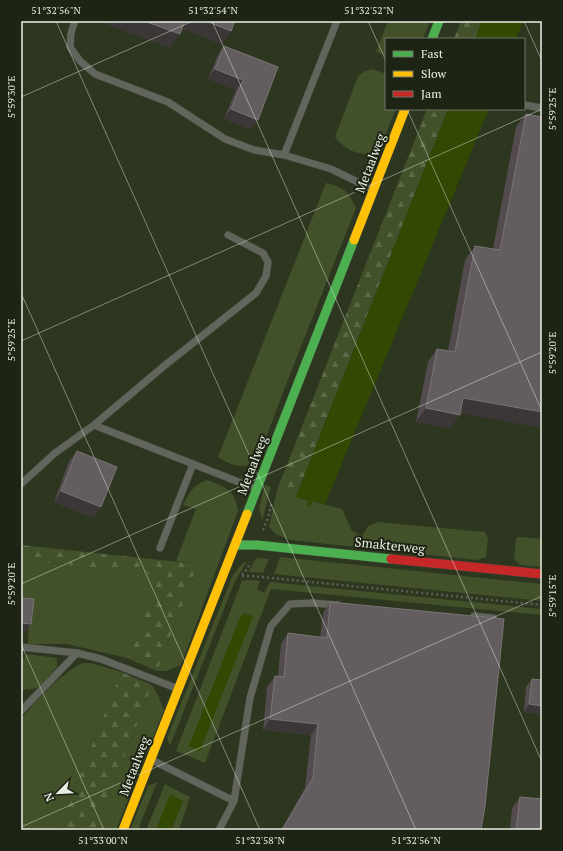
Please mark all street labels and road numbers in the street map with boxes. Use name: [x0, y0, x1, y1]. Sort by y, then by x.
street label: Metaalweg: [350, 131, 390, 195]
street label: Metaalweg: [232, 433, 272, 497]
street label: Smakterweg: [354, 532, 426, 558]
street label: Metaalweg: [114, 734, 154, 798]

